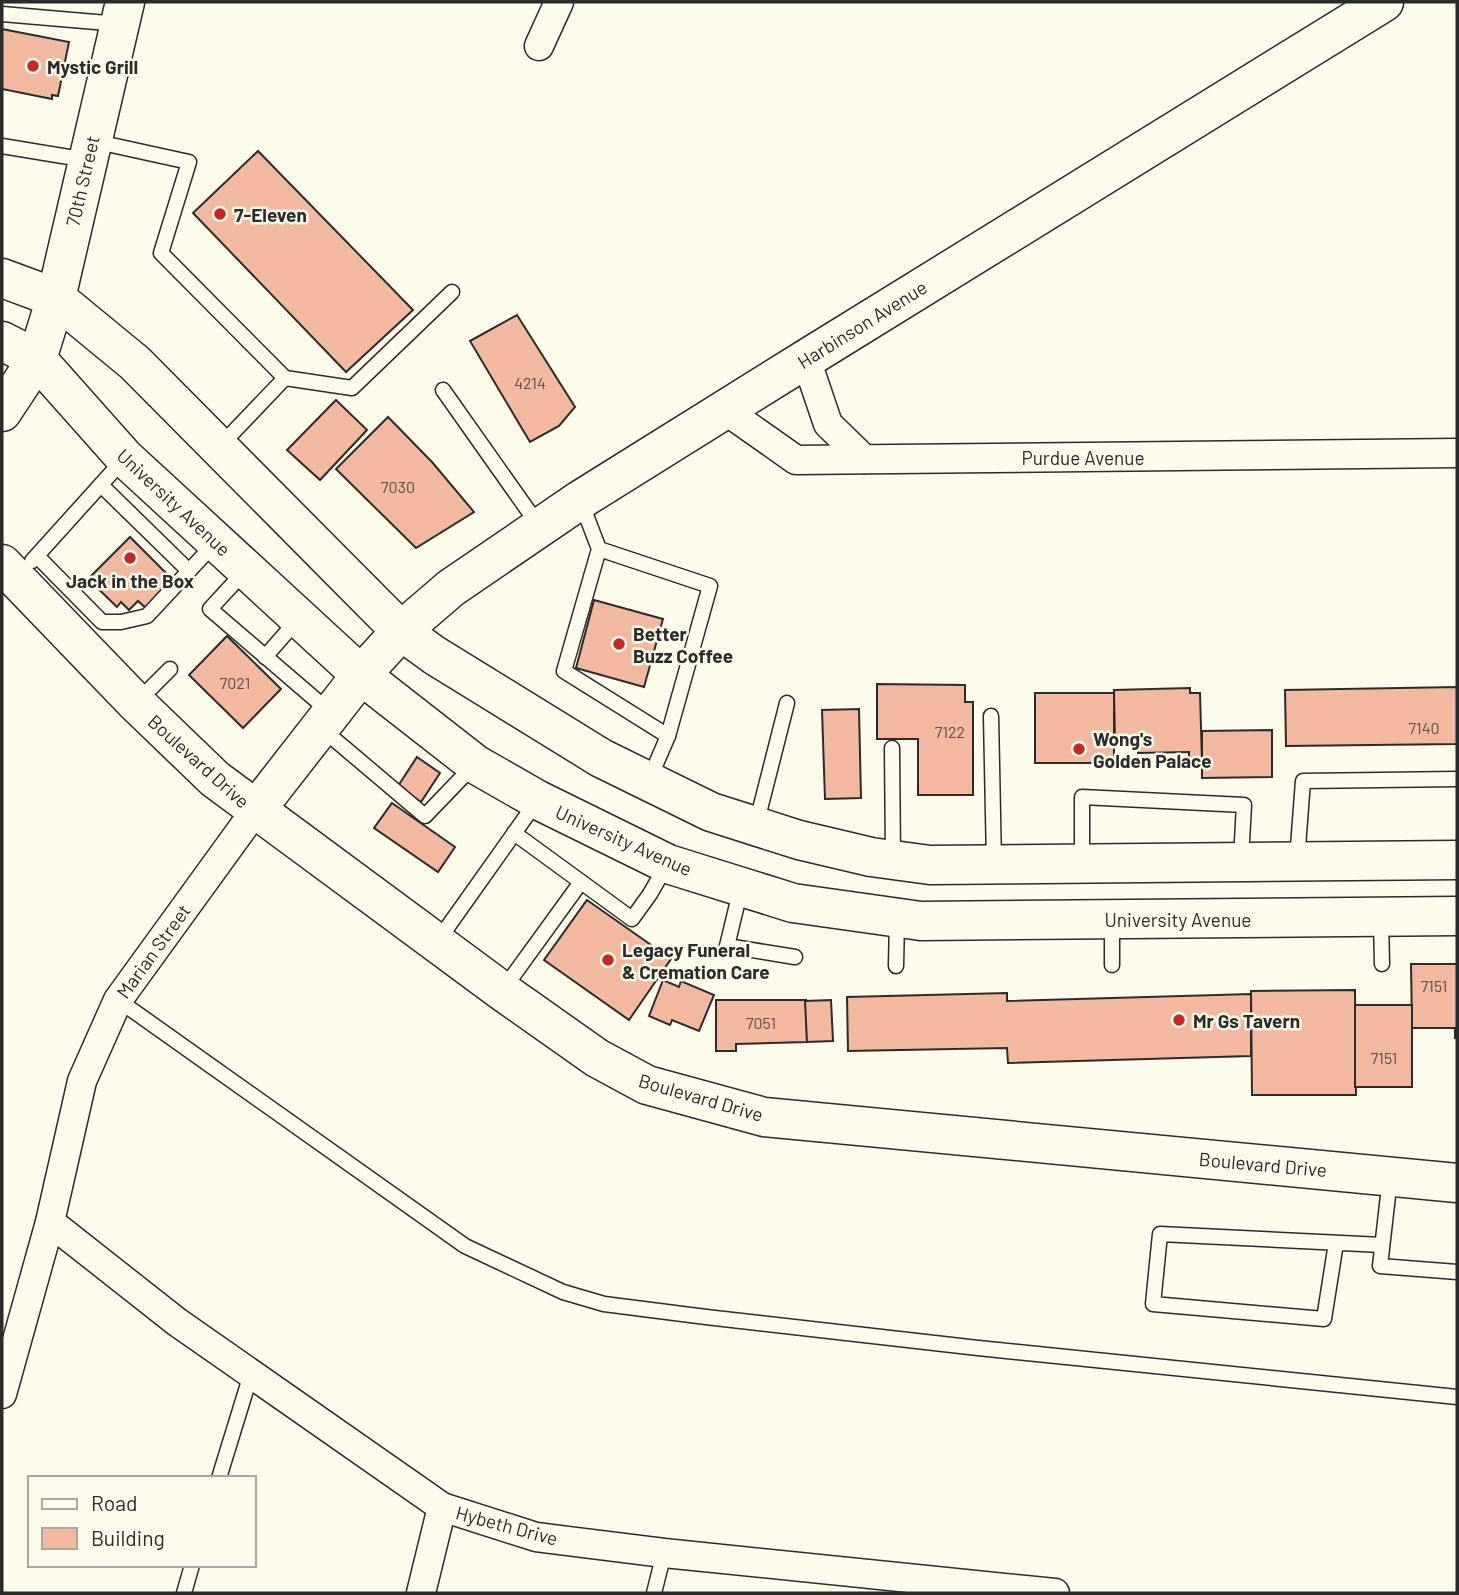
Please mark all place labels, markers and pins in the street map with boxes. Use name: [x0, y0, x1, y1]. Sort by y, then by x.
place label: Mystic Grill: [47, 55, 138, 78]
marker: Mystic Grill: [25, 58, 41, 74]
place label: 7-Eleven: [234, 203, 307, 226]
marker: 7-Eleven: [212, 206, 228, 222]
marker: Jack in the Box: [122, 550, 138, 566]
place label: Jack in the Box: [66, 569, 194, 592]
place label: Better Buzz Coffee: [633, 622, 733, 667]
marker: Better Buzz Coffee: [611, 636, 627, 652]
place label: Wong's Golden Palace: [1093, 727, 1212, 772]
marker: Wong's Golden Palace: [1071, 741, 1087, 757]
place label: Legacy Funeral & Cremation Care: [622, 938, 770, 983]
marker: Legacy Funeral & Cremation Care: [600, 952, 616, 968]
place label: Mr Gs Tavern: [1193, 1009, 1300, 1032]
marker: Mr Gs Tavern: [1171, 1012, 1187, 1028]

